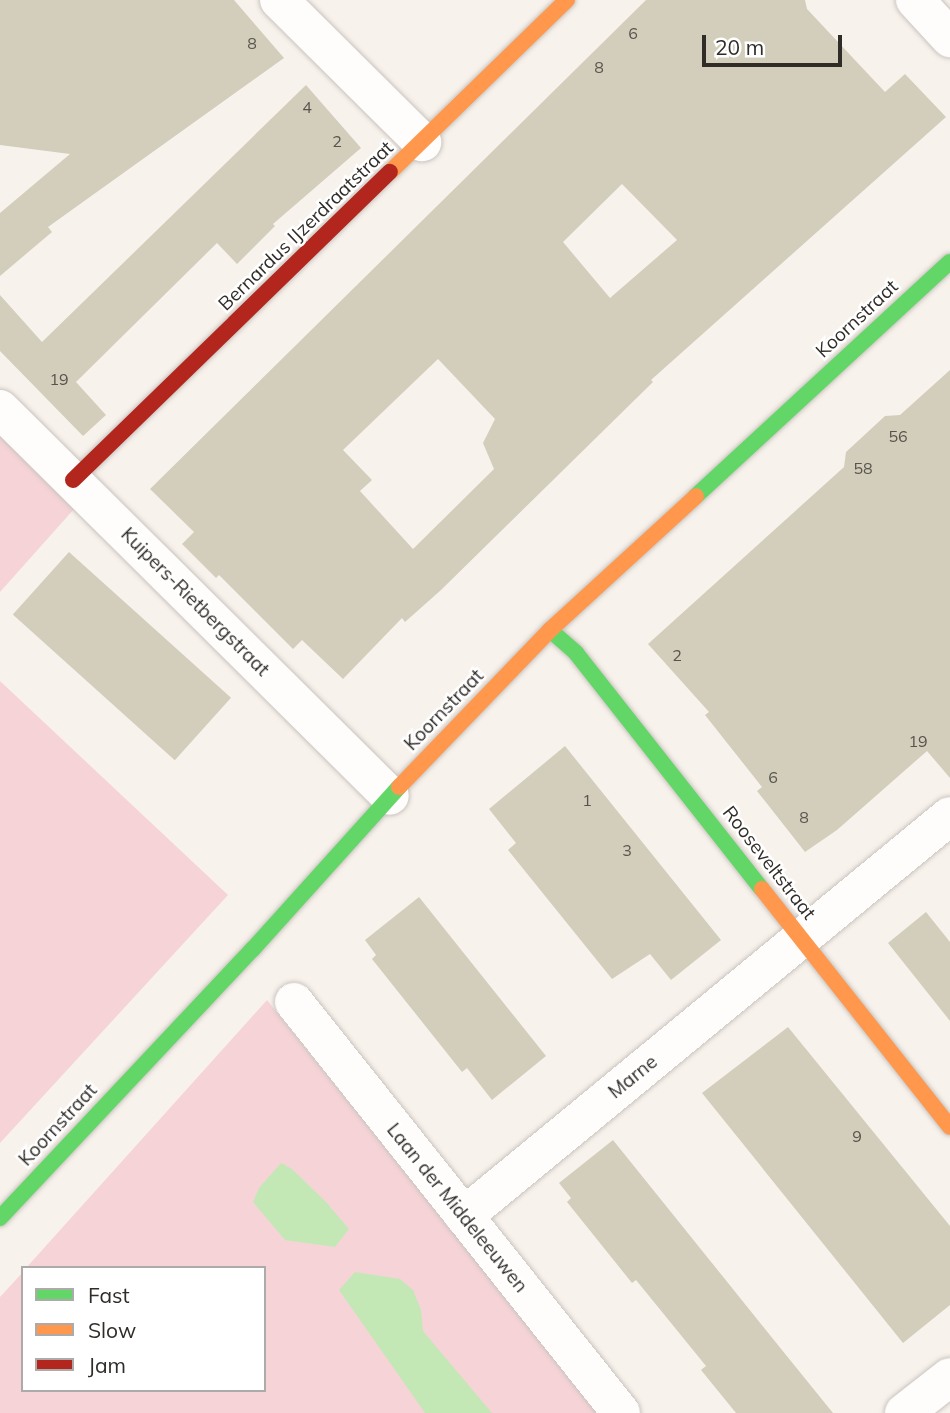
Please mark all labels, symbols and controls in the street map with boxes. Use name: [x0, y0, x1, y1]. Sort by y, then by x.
scale bar: [705, 21, 845, 65]
house number: 6: [628, 23, 638, 43]
house number: 8: [247, 33, 257, 53]
text: 20 m: [715, 34, 764, 60]
house number: 8: [594, 57, 604, 77]
house number: 4: [302, 97, 312, 117]
house number: 2: [332, 131, 342, 151]
street label: Bernardus IJzerdraatstraat: [214, 137, 398, 315]
street label: Koornstraat: [811, 275, 903, 363]
house number: 19: [49, 369, 69, 389]
house number: 56: [888, 426, 908, 446]
house number: 58: [853, 458, 873, 478]
street label: Kuipers-Rietbergstraat: [116, 523, 274, 681]
house number: 2: [672, 645, 682, 665]
street label: Koornstraat: [400, 665, 488, 755]
house number: 19: [908, 731, 928, 751]
house number: 6: [768, 767, 778, 787]
house number: 1: [582, 790, 592, 810]
street label: Rooseveltstraat: [718, 802, 820, 924]
house number: 8: [799, 807, 809, 827]
house number: 3: [622, 840, 632, 860]
street label: Marne: [604, 1050, 662, 1104]
street label: Koornstraat: [14, 1079, 102, 1171]
street label: Laan der Middeleeuwen: [382, 1119, 532, 1297]
house number: 9: [852, 1126, 862, 1146]
legend: [21, 1266, 266, 1392]
text: Fast: [88, 1282, 130, 1308]
text: Slow: [88, 1317, 136, 1343]
text: Jam: [88, 1352, 126, 1378]

